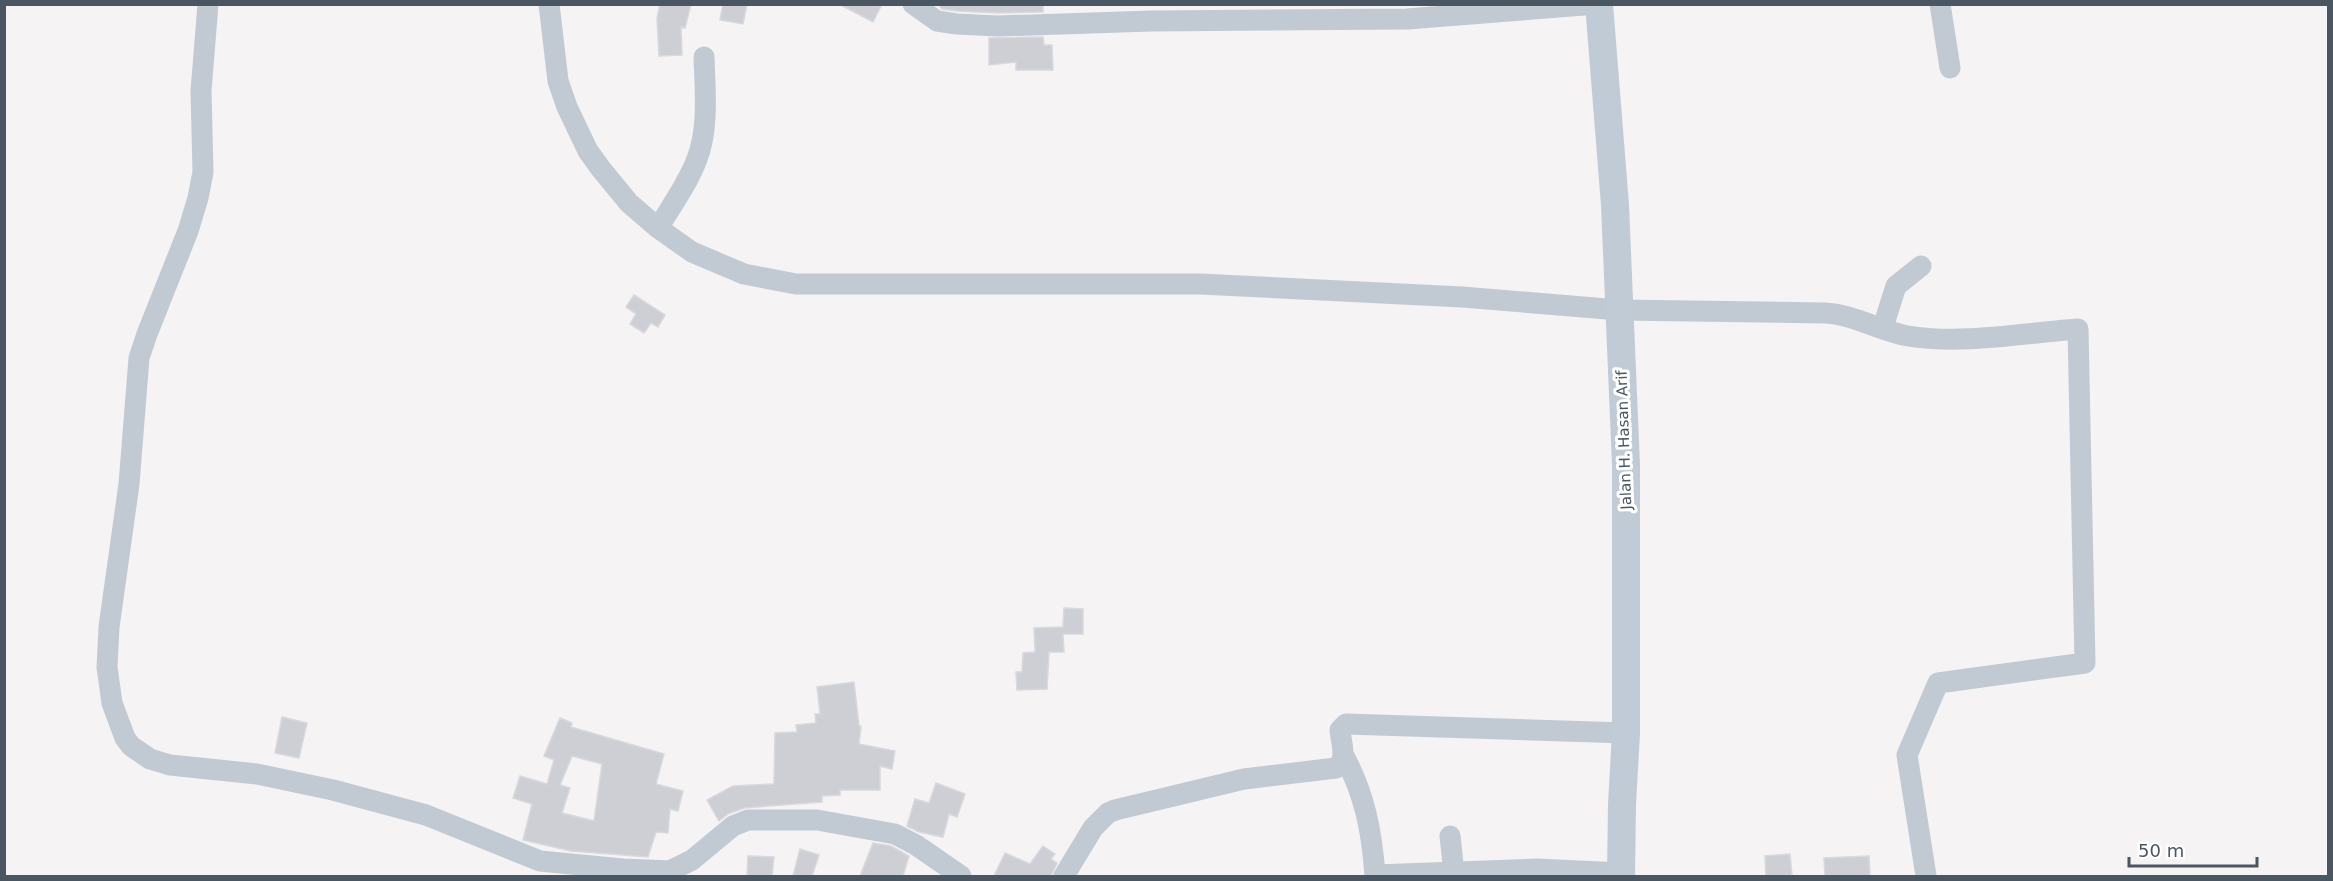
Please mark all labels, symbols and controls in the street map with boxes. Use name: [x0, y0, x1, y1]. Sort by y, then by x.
street label: Jalan H. Hasan Arif: [1613, 369, 1635, 511]
scale bar: [2129, 830, 2256, 868]
text: 50 m: [2138, 840, 2184, 861]

